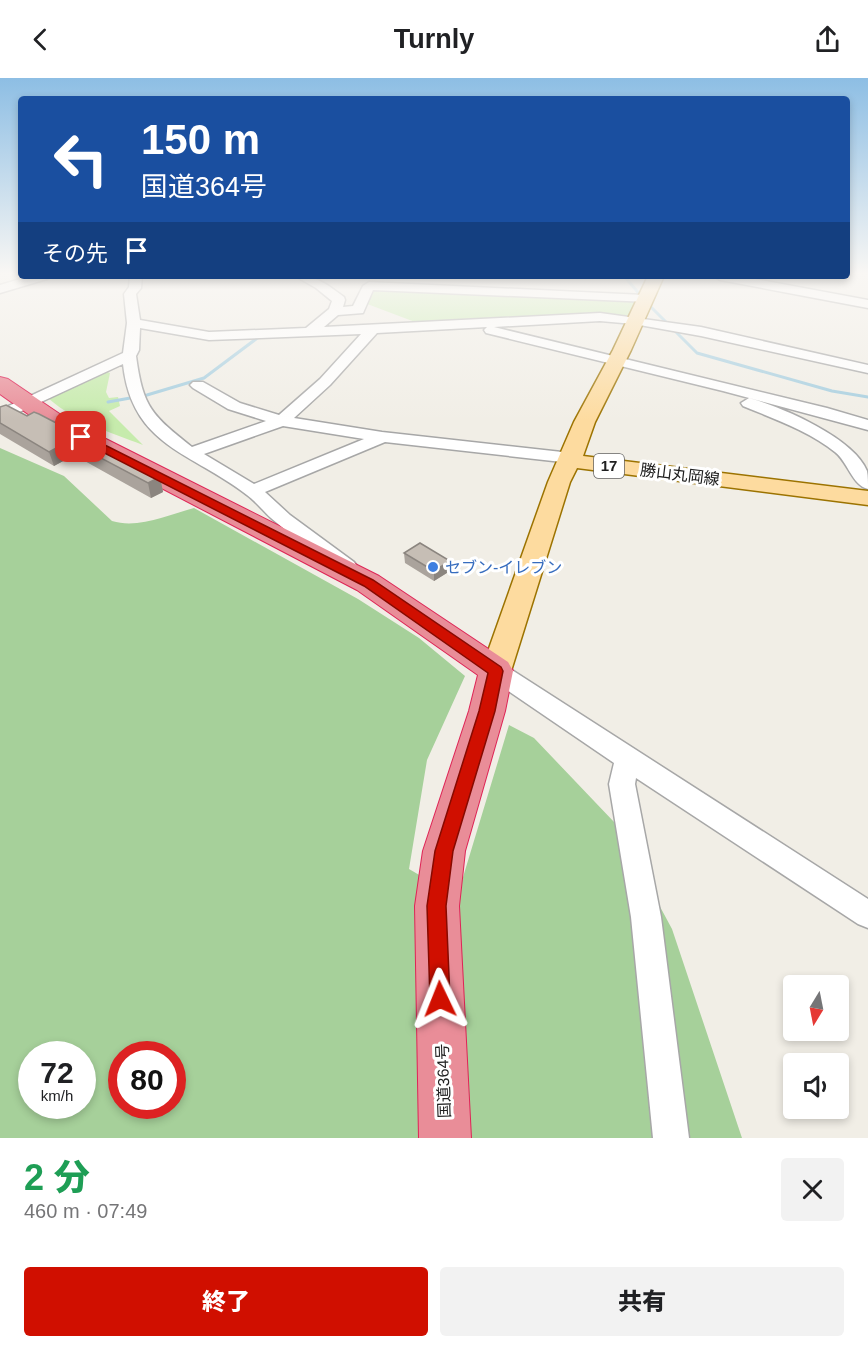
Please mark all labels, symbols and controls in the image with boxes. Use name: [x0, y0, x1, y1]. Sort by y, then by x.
icon: back: [24, 23, 57, 56]
icon: share: [811, 23, 844, 56]
text: Turnly: [394, 24, 474, 54]
text: 150 m: [141, 116, 260, 163]
icon: left: [42, 120, 120, 198]
text: 国道364号: [141, 172, 267, 202]
icon: arrive: [120, 234, 153, 267]
text: その先: [42, 241, 108, 266]
pin: [55, 411, 106, 462]
icon: arrive: [64, 420, 97, 453]
road number: 17: [594, 454, 624, 478]
street label: 勝山丸岡線: [639, 461, 721, 488]
place label: セブン-イレブン: [445, 559, 562, 576]
marker: セブン-イレブン: [426, 560, 440, 574]
position arrow: [408, 967, 472, 1031]
north arrow: [783, 975, 849, 1041]
map controls: [783, 975, 849, 1119]
speed limit sign: 80: [108, 1041, 186, 1119]
street label: 国道364号: [434, 1043, 453, 1119]
button: sound: [783, 1053, 849, 1119]
text: 72: [40, 1056, 74, 1089]
text: km/h: [41, 1087, 73, 1104]
text: 2 分: [24, 1157, 90, 1198]
button: close: [781, 1158, 844, 1221]
text: 460 m · 07:49: [24, 1200, 147, 1222]
button: 終了: [24, 1267, 428, 1336]
button: 共有: [440, 1267, 844, 1336]

